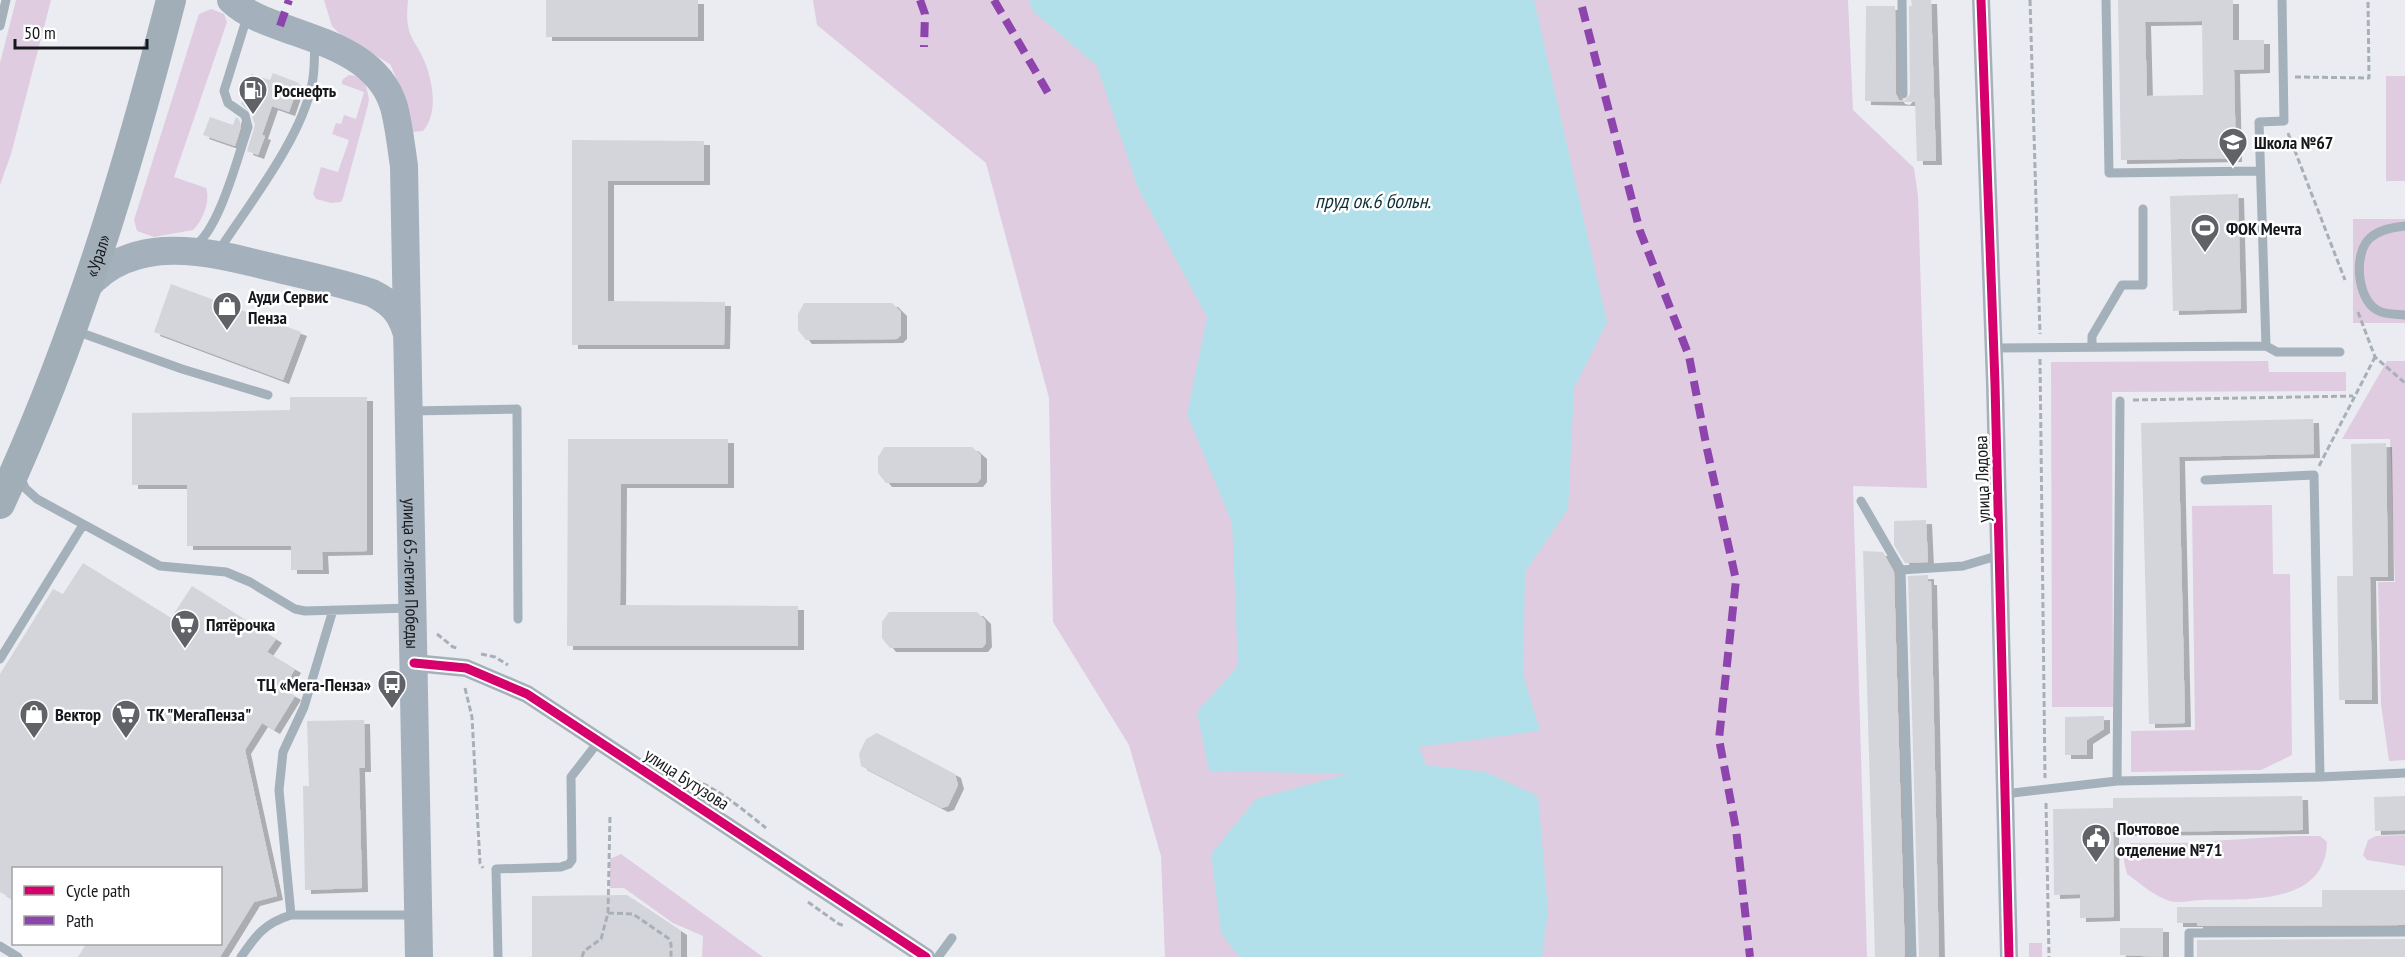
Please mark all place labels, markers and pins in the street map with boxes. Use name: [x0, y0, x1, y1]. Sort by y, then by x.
fuel station icon: Роснефть: [237, 74, 269, 116]
place label: Роснефть: [274, 79, 337, 102]
school or university icon: Школа №67: [2217, 126, 2249, 168]
place label: Школа №67: [2254, 131, 2333, 154]
sports icon: ФОК Мечта: [2189, 212, 2221, 254]
place label: ФОК Мечта: [2226, 217, 2302, 240]
place label: Ауди Сервис Пенза: [247, 285, 329, 329]
shop icon: Ауди Сервис Пенза: [211, 290, 243, 332]
supermarket icon: Пятёрочка: [169, 608, 201, 650]
place label: Пятёрочка: [206, 613, 275, 636]
bus stop icon: ТЦ «Мега-Пенза»: [376, 668, 408, 710]
place label: ТЦ «Мега-Пенза»: [257, 673, 371, 696]
shop icon: Вектор: [18, 698, 50, 740]
supermarket icon: ТК "МегаПенза": [110, 698, 142, 740]
place label: Вектор: [55, 703, 101, 726]
place label: ТК "МегаПенза": [147, 703, 251, 726]
place label: Почтовое отделение №71: [2117, 817, 2222, 861]
public building icon: Почтовое отделение №71: [2080, 822, 2112, 864]

